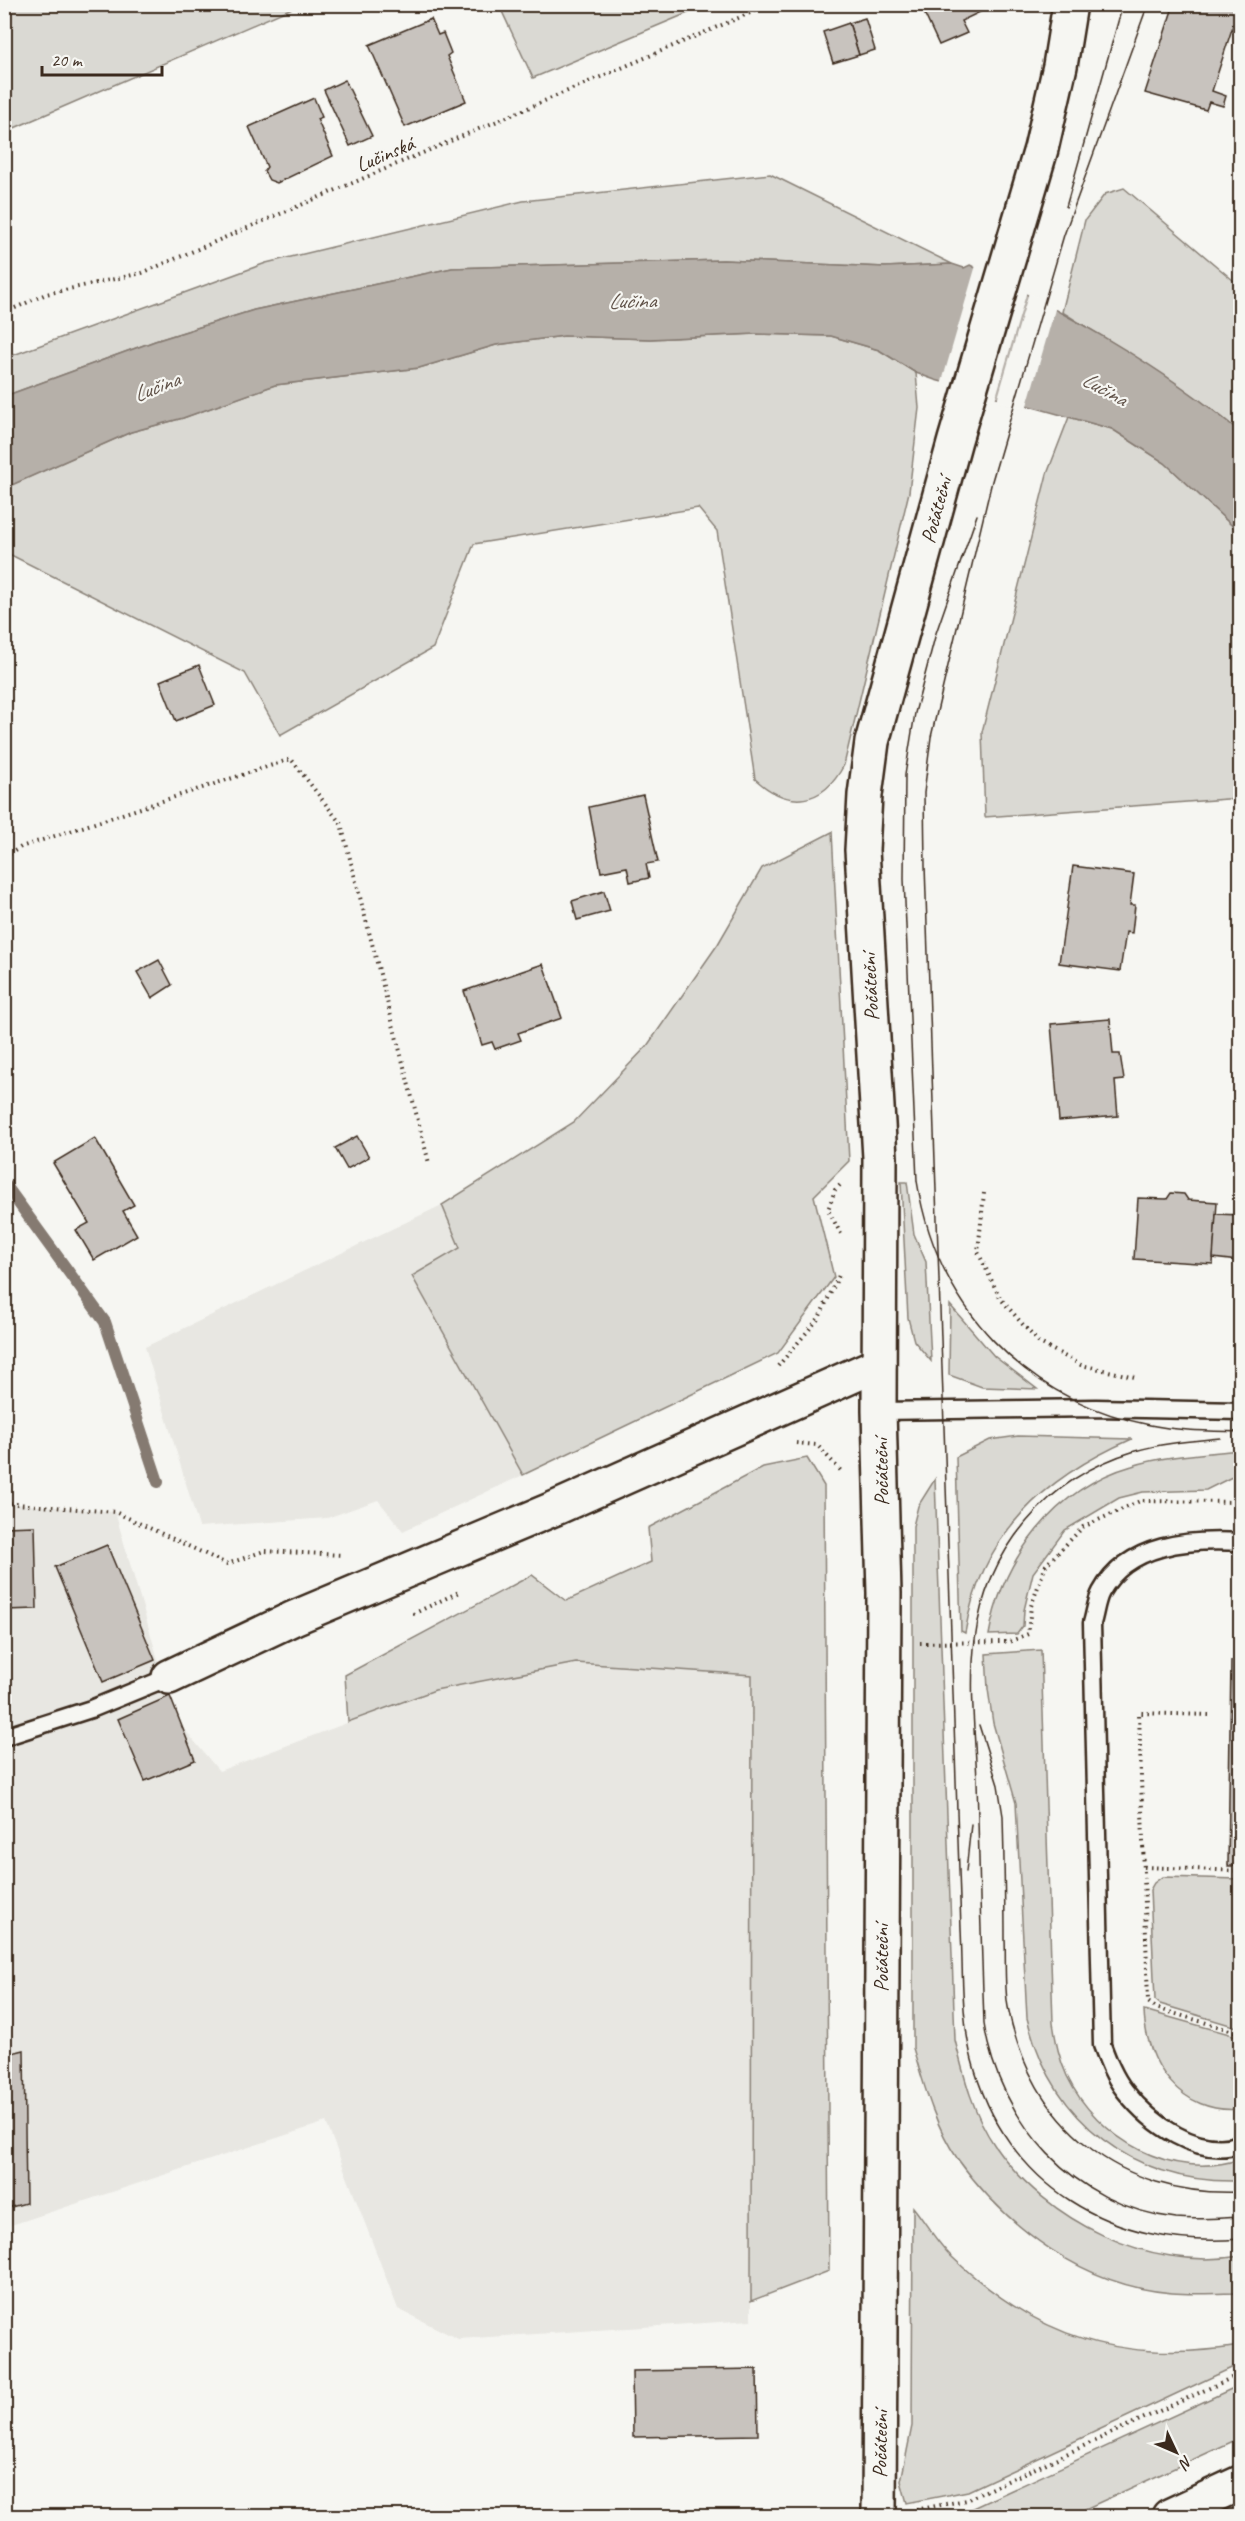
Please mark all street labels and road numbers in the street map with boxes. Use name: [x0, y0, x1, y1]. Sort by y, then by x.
street label: Lučinská: [352, 129, 420, 178]
street label: Počáteční: [915, 470, 958, 546]
street label: Počáteční: [855, 948, 885, 1022]
street label: Počáteční: [867, 1434, 895, 1506]
street label: Počáteční: [868, 1920, 894, 1992]
street label: Počáteční: [866, 2406, 894, 2478]

